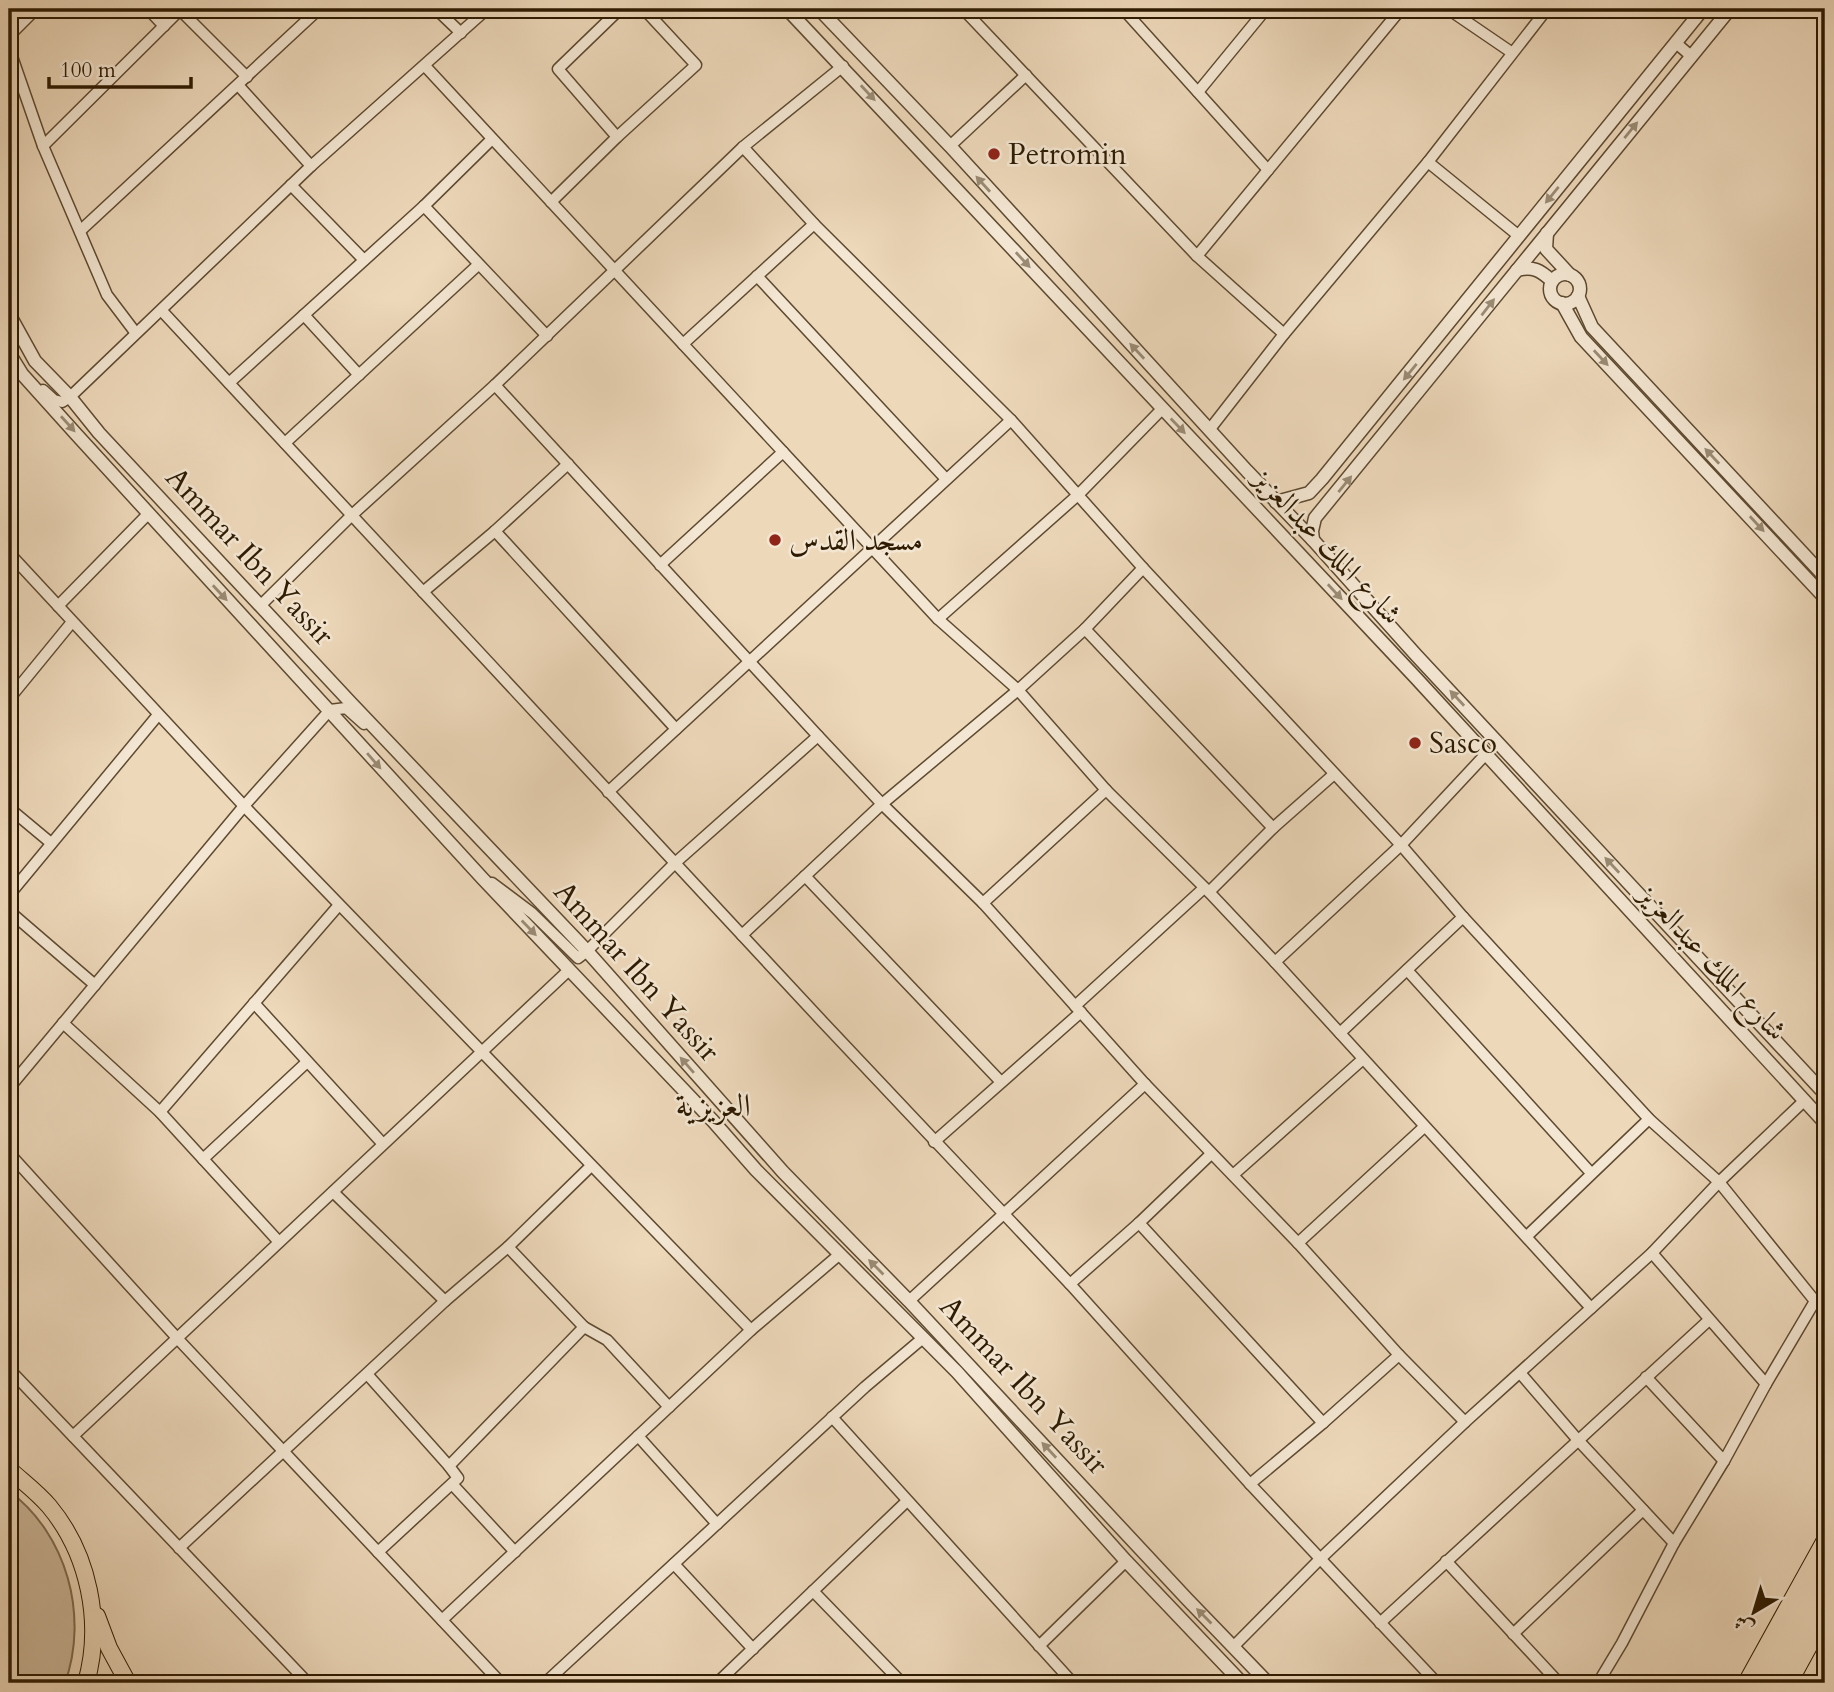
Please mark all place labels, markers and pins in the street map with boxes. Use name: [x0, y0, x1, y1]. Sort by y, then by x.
place label: Petromin: [1008, 134, 1127, 175]
marker: Petromin: [986, 146, 1002, 162]
place label: مسجد القدس: [789, 520, 923, 561]
marker: مسجد القدس: [767, 532, 783, 548]
place label: Sasco: [1429, 723, 1497, 764]
marker: Sasco: [1407, 735, 1423, 751]

